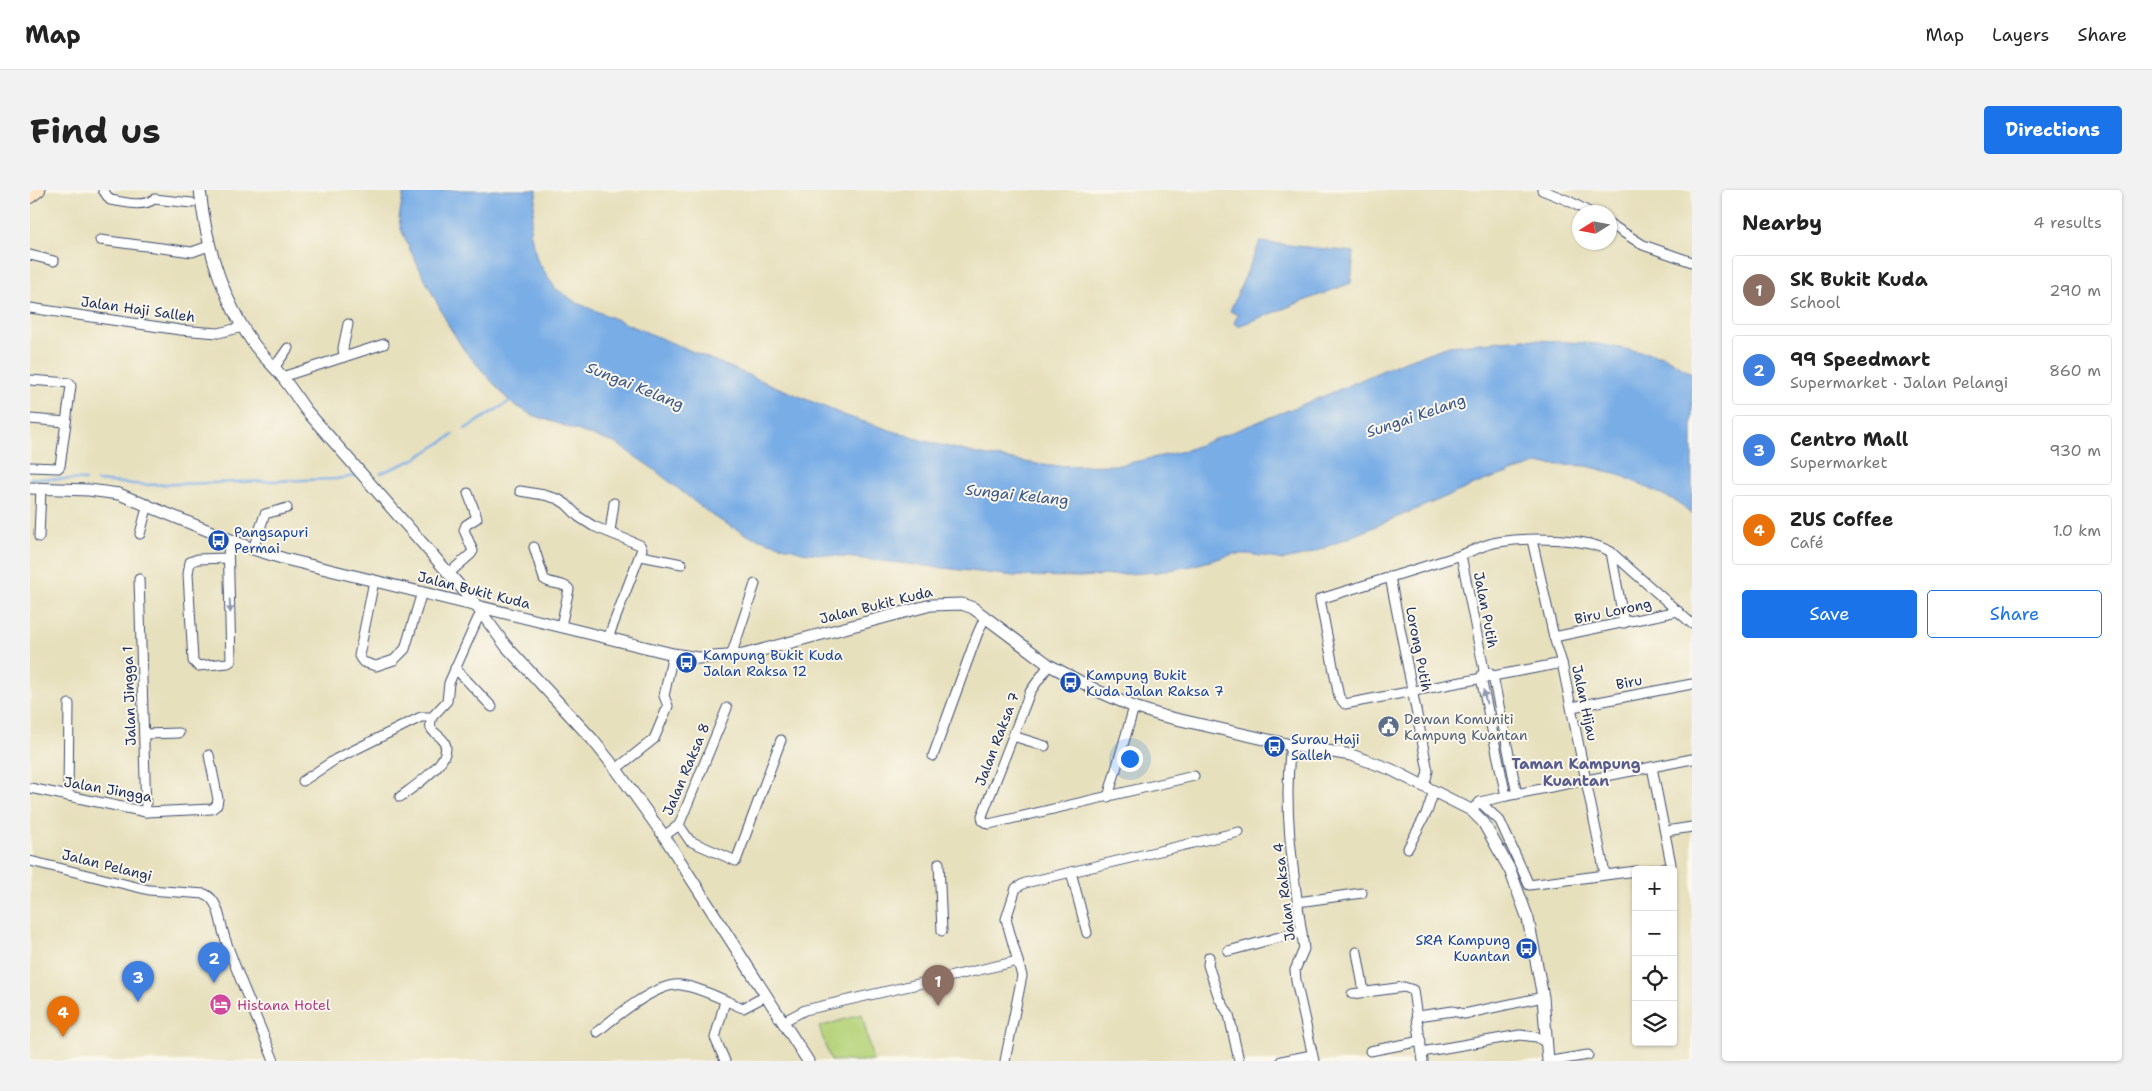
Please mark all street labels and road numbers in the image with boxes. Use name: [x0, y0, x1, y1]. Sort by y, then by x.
street label: Jalan Haji Salleh: [80, 292, 196, 326]
street label: Jalan Bukit Kuda: [416, 567, 533, 613]
street label: Jalan Putih: [1470, 570, 1502, 650]
street label: Jalan Bukit Kuda: [818, 582, 935, 628]
street label: Biru Lorong: [1573, 594, 1653, 628]
street label: Lorong Putih: [1402, 605, 1436, 693]
street label: Jalan Jingga 1: [118, 646, 140, 746]
street label: Jalan Hijau: [1568, 663, 1602, 743]
street label: Biru: [1614, 671, 1644, 693]
street label: Jalan Raksa 7: [971, 690, 1023, 788]
street label: Jalan Raksa 8: [658, 720, 714, 818]
street label: Jalan Jingga: [62, 772, 154, 806]
street label: Jalan Raksa 4: [1269, 842, 1299, 942]
street label: Jalan Pelangi: [60, 845, 154, 885]

